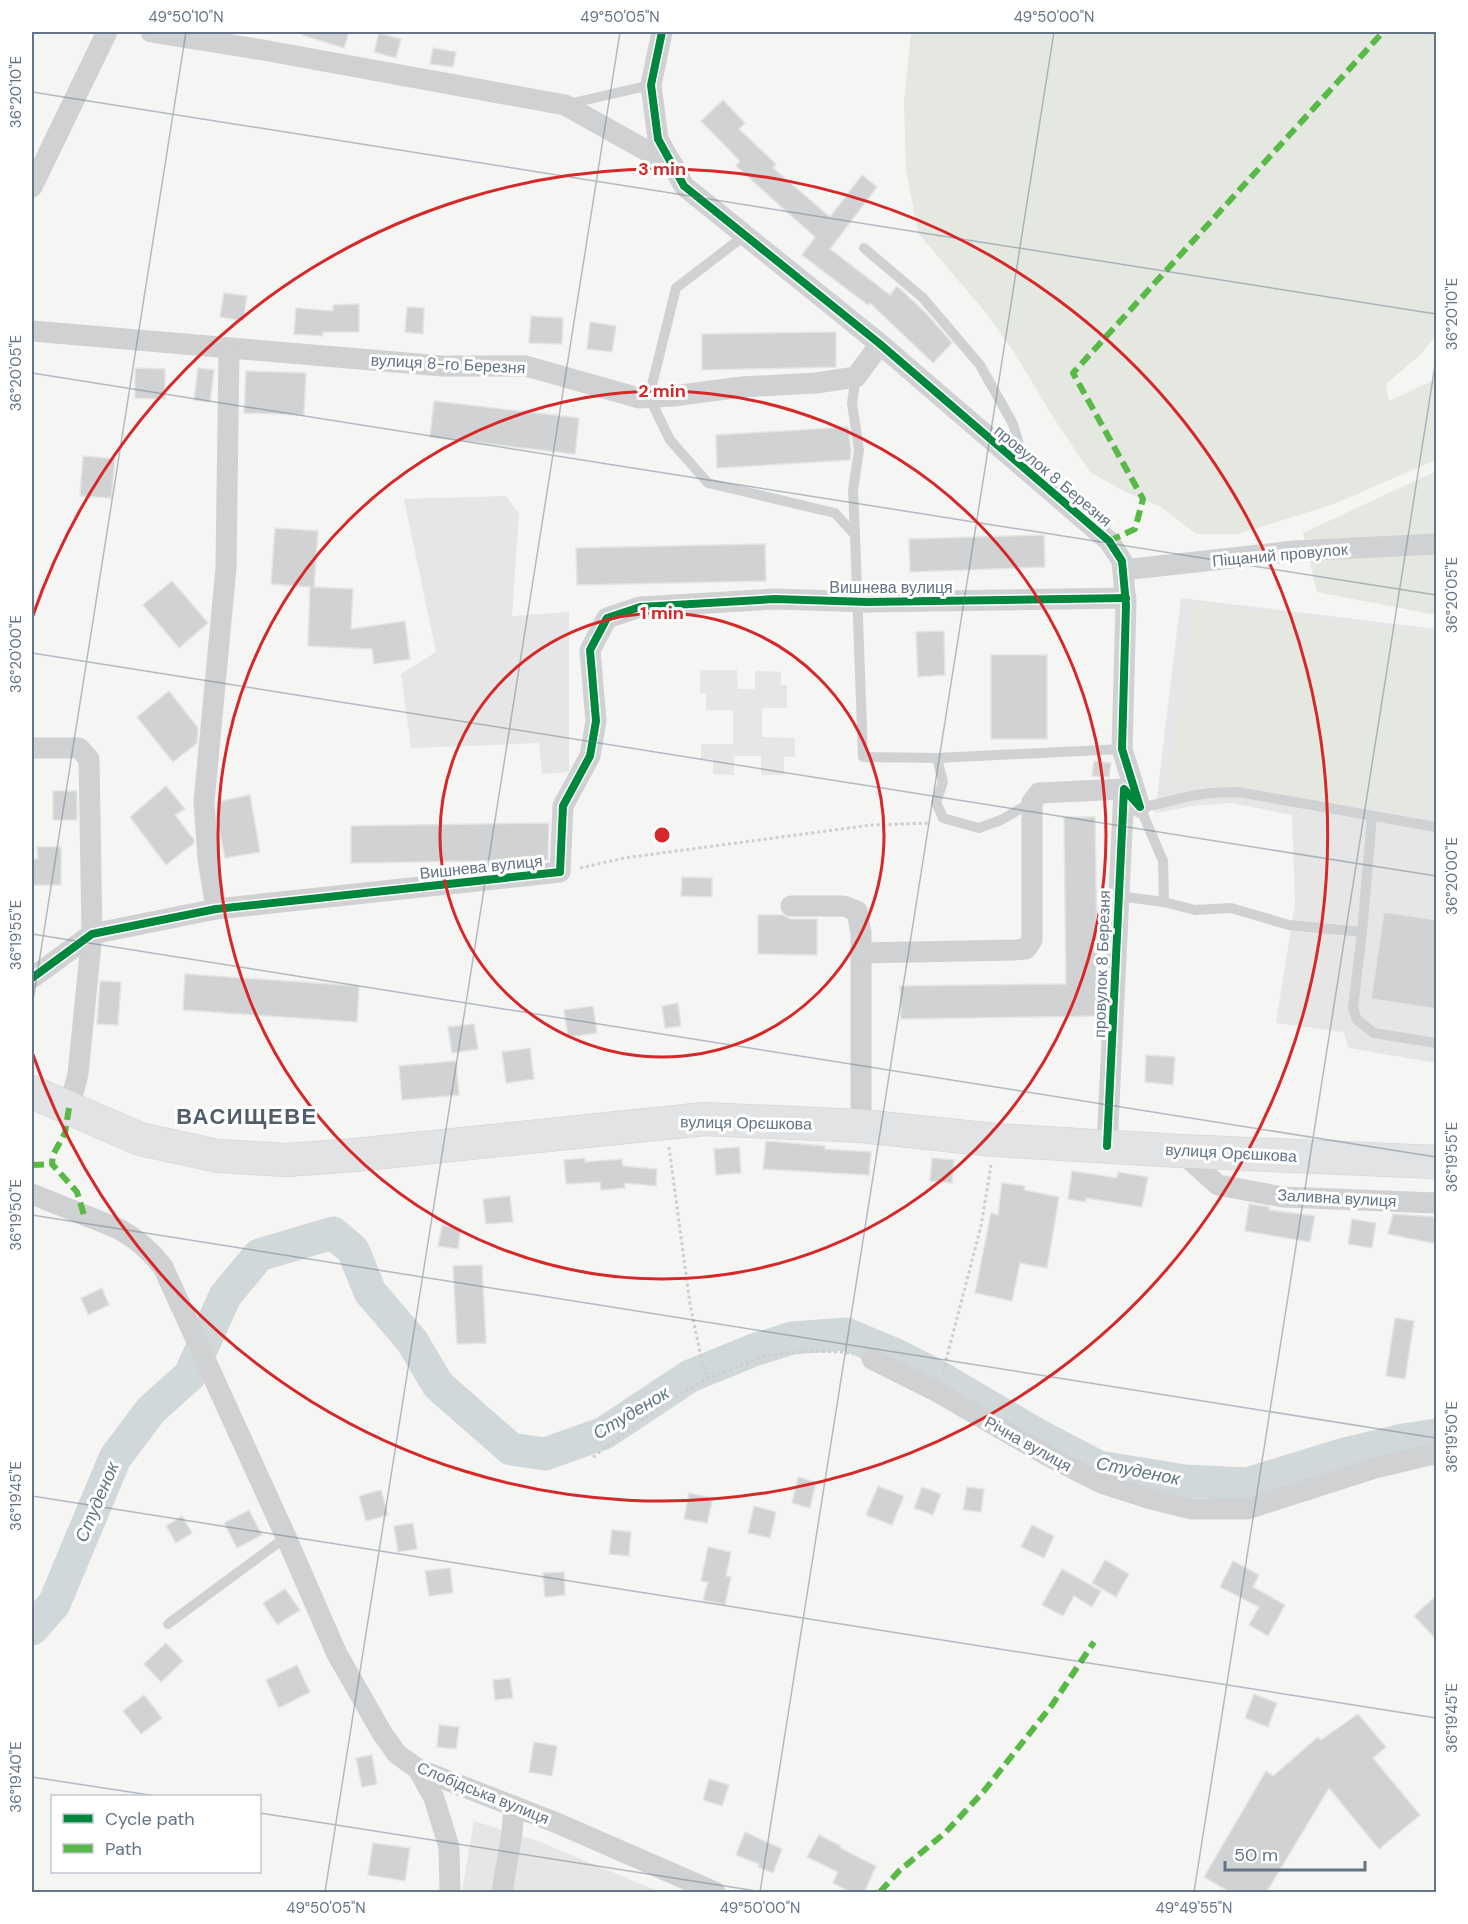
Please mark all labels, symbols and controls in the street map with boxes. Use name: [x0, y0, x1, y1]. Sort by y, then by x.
text: 49°50'10"N: [148, 7, 224, 27]
text: 49°50'05"N: [580, 7, 660, 27]
text: 49°50'00"N: [1014, 7, 1094, 27]
text: 36°20'10"E: [6, 56, 26, 128]
text: 3 min: [638, 157, 686, 181]
text: 36°20'10"E: [1442, 278, 1462, 350]
text: 36°20'05"E: [6, 335, 26, 411]
street label: вулиця 8-го Березня: [370, 349, 526, 379]
text: 2 min: [638, 379, 686, 403]
street label: провулок 8 Березня: [990, 421, 1116, 531]
street label: Піщаний провулок: [1211, 539, 1350, 571]
text: 36°20'05"E: [1442, 557, 1462, 633]
street label: Вишнева вулиця: [829, 577, 953, 598]
text: 1 min: [640, 601, 684, 625]
text: 36°20'00"E: [6, 615, 26, 693]
centre of rings: [652, 825, 672, 845]
text: 36°20'00"E: [1442, 837, 1462, 915]
street label: Вишнева вулиця: [418, 850, 544, 884]
street label: провулок 8 Березня: [1089, 890, 1115, 1038]
text: 36°19'55"E: [6, 900, 26, 970]
district label: ВАСИЩЕВЕ: [176, 1102, 318, 1131]
street label: вулиця Орєшкова: [680, 1111, 812, 1135]
text: 36°19'55"E: [1442, 1122, 1462, 1192]
street label: вулиця Орєшкова: [1165, 1139, 1297, 1167]
text: 36°19'50"E: [6, 1179, 26, 1251]
street label: Заливна вулиця: [1277, 1184, 1397, 1212]
water label: Студенок: [588, 1380, 675, 1445]
text: 36°19'50"E: [1442, 1401, 1462, 1473]
street label: Річна вулиця: [981, 1411, 1075, 1477]
water label: Студенок: [1094, 1451, 1183, 1491]
water label: Студенок: [69, 1457, 125, 1546]
text: 36°19'45"E: [6, 1461, 26, 1531]
text: 36°19'45"E: [1442, 1683, 1462, 1753]
text: 36°19'40"E: [6, 1741, 26, 1813]
street label: Слобідська вулиця: [414, 1757, 552, 1829]
legend: [51, 1795, 261, 1873]
text: Cycle path: [105, 1807, 195, 1831]
scale bar: [1225, 1834, 1364, 1872]
text: Path: [105, 1837, 142, 1861]
text: 50 m: [1234, 1843, 1278, 1867]
text: 49°50'05"N: [286, 1898, 366, 1918]
text: 49°50'00"N: [720, 1898, 800, 1918]
text: 49°49'55"N: [1156, 1898, 1232, 1918]

